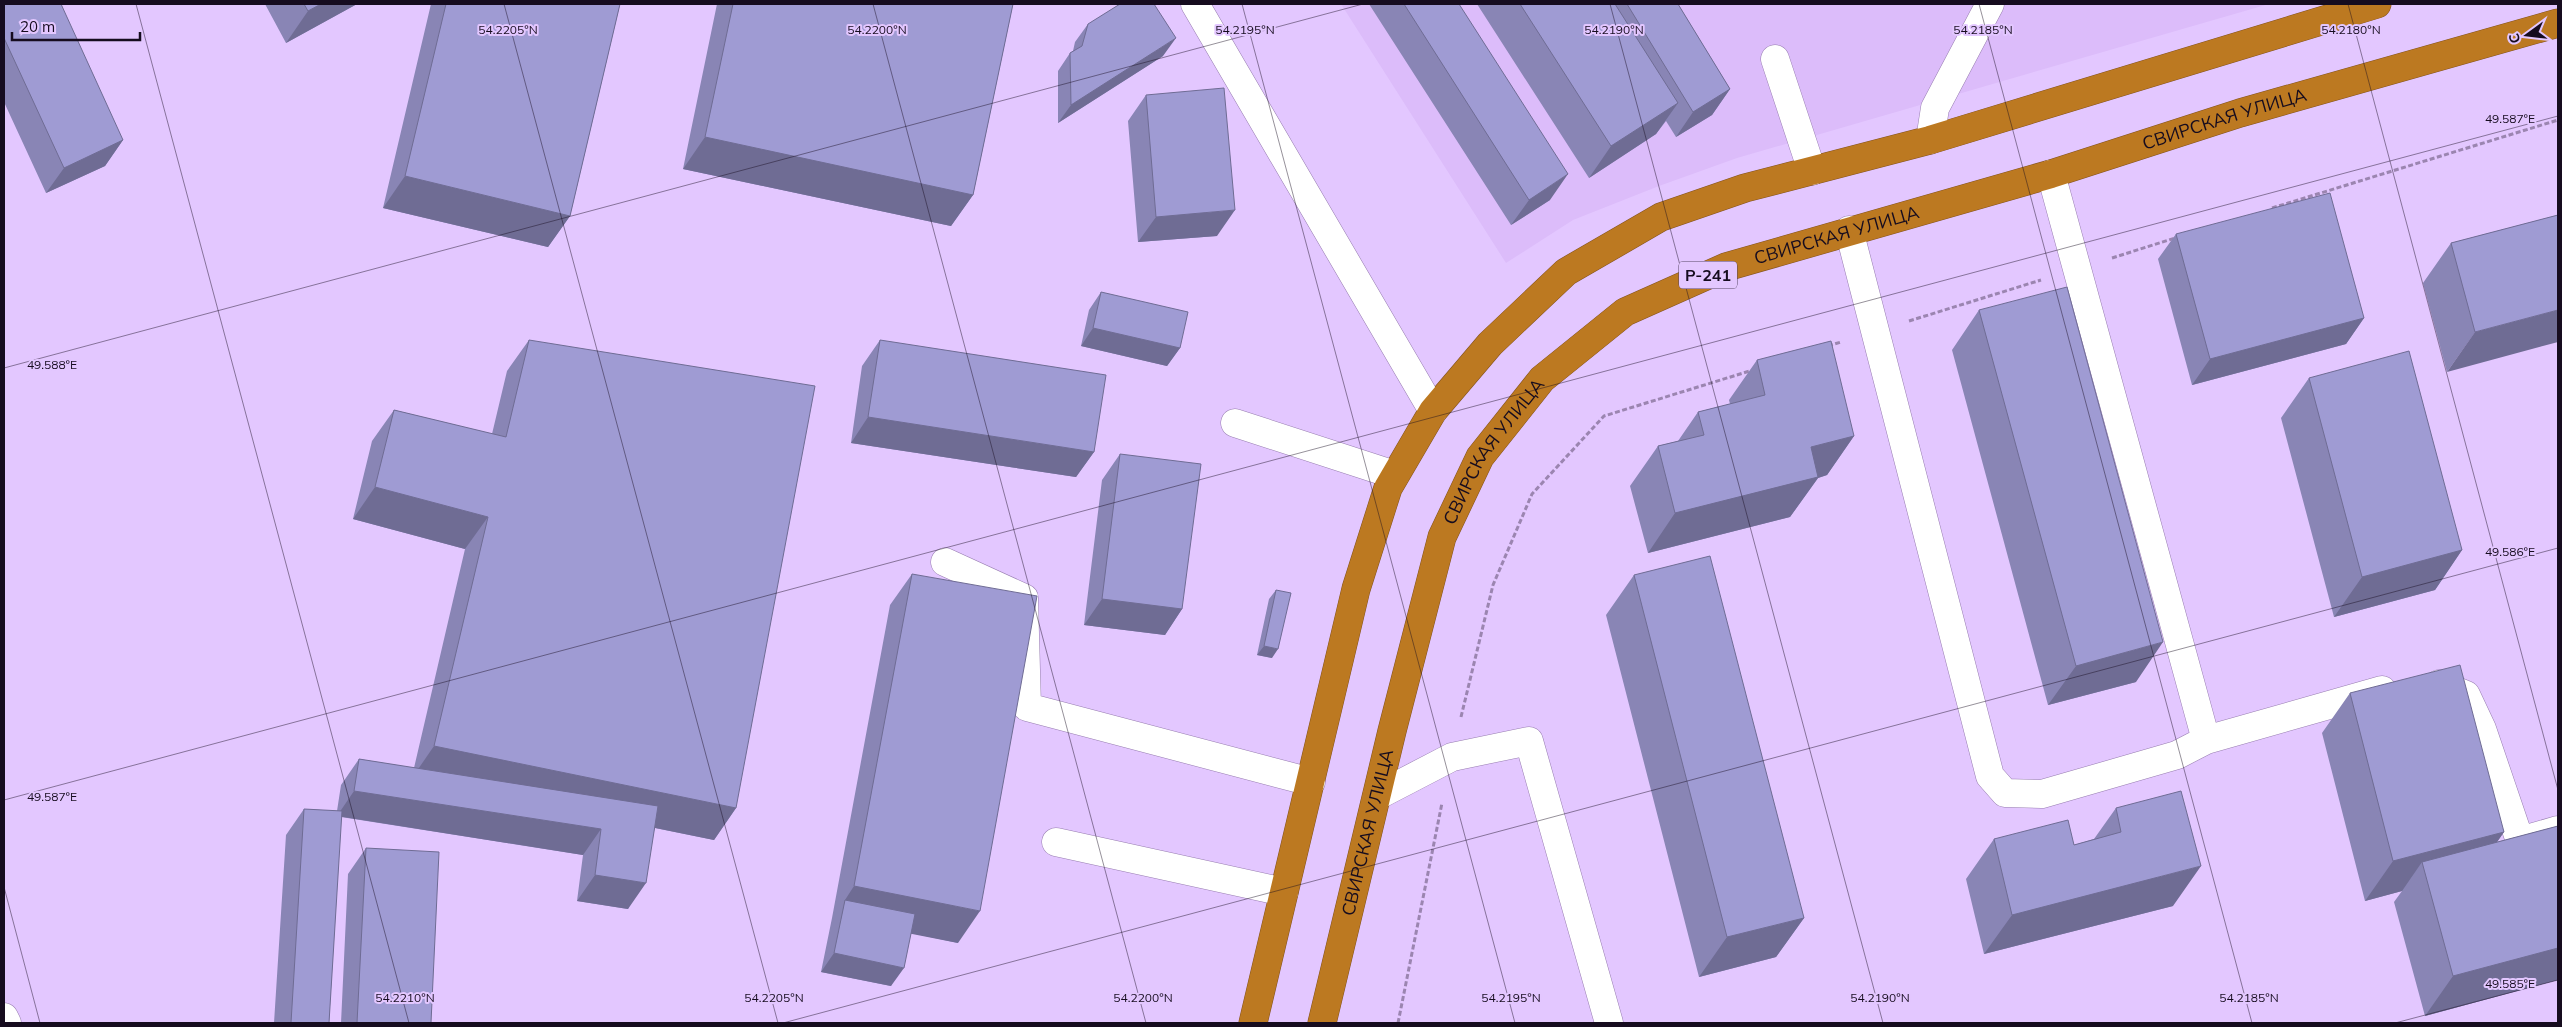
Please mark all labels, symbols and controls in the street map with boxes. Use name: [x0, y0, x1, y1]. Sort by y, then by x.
scale bar: [12, 10, 140, 42]
north arrow: [2502, 10, 2552, 60]
text: 20 m: [20, 17, 55, 36]
text: 54.2205°N: [478, 22, 538, 37]
text: 54.2200°N: [847, 22, 907, 37]
text: 54.2195°N: [1215, 22, 1275, 37]
text: 54.2190°N: [1584, 22, 1644, 37]
text: 54.2185°N: [1953, 22, 2013, 37]
text: 54.2180°N: [2321, 22, 2381, 37]
text: С: [2505, 31, 2524, 45]
street label: СВИРСКАЯ УЛИЦА: [2139, 83, 2309, 155]
text: 49.587°E: [2485, 111, 2535, 126]
street label: СВИРСКАЯ УЛИЦА: [1751, 200, 1922, 269]
road number: Р-241: [1679, 262, 1737, 288]
text: 49.588°E: [27, 357, 77, 372]
street label: СВИРСКАЯ УЛИЦА: [1438, 374, 1549, 528]
text: 49.586°E: [2485, 544, 2535, 559]
street label: СВИРСКАЯ УЛИЦА: [1336, 747, 1398, 918]
text: 49.587°E: [27, 789, 77, 804]
text: 49.585°E: [2485, 976, 2535, 991]
text: 54.2210°N: [375, 990, 435, 1005]
text: 54.2205°N: [744, 990, 804, 1005]
text: 54.2200°N: [1113, 990, 1173, 1005]
text: 54.2195°N: [1481, 990, 1541, 1005]
text: 54.2190°N: [1850, 990, 1910, 1005]
text: 54.2185°N: [2219, 990, 2279, 1005]

